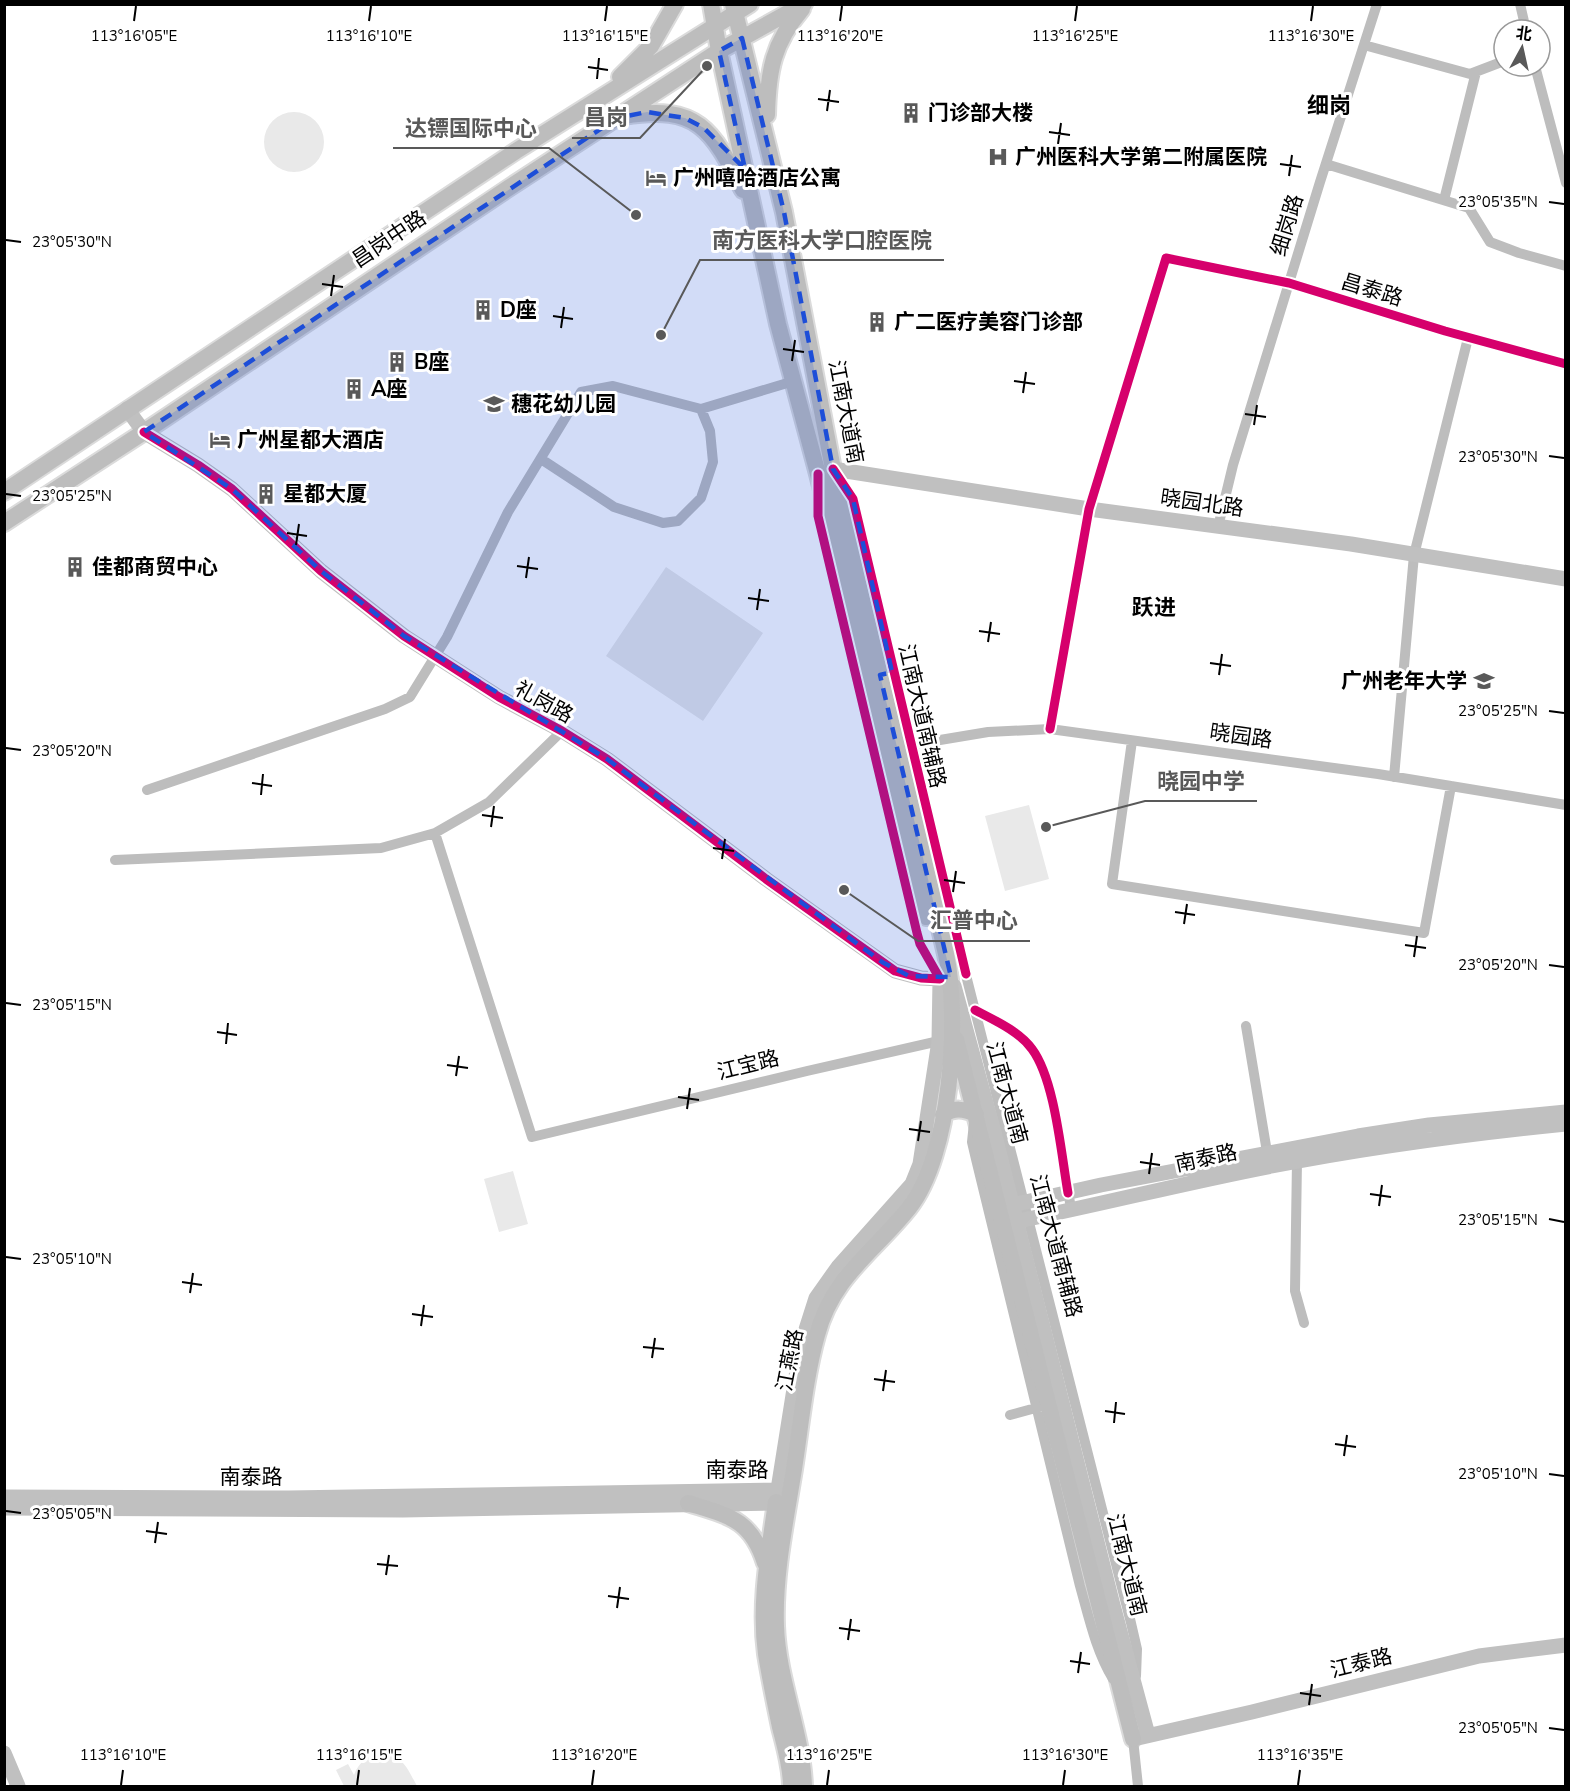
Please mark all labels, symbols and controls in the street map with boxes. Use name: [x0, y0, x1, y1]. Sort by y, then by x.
north arrow: [1492, 18, 1552, 78]
text: 北: [1514, 22, 1533, 46]
text: 113°16'05"E: [91, 26, 177, 46]
text: 113°16'10"E: [326, 26, 412, 46]
text: 113°16'15"E: [562, 26, 648, 46]
text: 113°16'20"E: [797, 26, 883, 46]
text: 113°16'25"E: [1032, 26, 1118, 46]
text: 113°16'30"E: [1268, 26, 1354, 46]
district label: 细岗: [1307, 91, 1351, 121]
callout: 昌岗: [572, 98, 640, 138]
place label: 门诊部大楼: [928, 99, 1033, 127]
building icon: 门诊部大楼: [899, 101, 923, 125]
text: 昌岗: [584, 103, 628, 133]
callout: 达镖国际中心: [393, 108, 549, 148]
text: 达镖国际中心: [405, 114, 537, 144]
place label: 广州医科大学第二附属医院: [1015, 143, 1267, 171]
hospital icon: 广州医科大学第二附属医院: [986, 145, 1010, 169]
place label: 广州嘻哈酒店公寓: [673, 164, 841, 192]
hotel icon: 广州嘻哈酒店公寓: [644, 166, 668, 190]
street label: 细岗路: [1264, 191, 1310, 259]
text: 23°05'35"N: [1458, 192, 1538, 212]
street label: 昌岗中路: [346, 204, 432, 274]
callout: 南方医科大学口腔医院: [700, 220, 944, 260]
text: 南方医科大学口腔医院: [712, 226, 932, 256]
text: 23°05'30"N: [32, 232, 112, 252]
street label: 昌泰路: [1338, 267, 1406, 313]
place label: D座: [500, 296, 537, 324]
building icon: D座: [471, 298, 495, 322]
place label: 广二医疗美容门诊部: [894, 308, 1083, 336]
building icon: 广二医疗美容门诊部: [865, 310, 889, 334]
place label: B座: [414, 348, 449, 376]
building icon: B座: [385, 350, 409, 374]
street label: 江南大道南: [822, 358, 870, 466]
place label: A座: [371, 375, 408, 403]
building icon: A座: [342, 377, 366, 401]
place label: 穗花幼儿园: [511, 390, 616, 418]
school or university icon: 穗花幼儿园: [482, 392, 506, 416]
place label: 广州星都大酒店: [237, 426, 384, 454]
hotel icon: 广州星都大酒店: [208, 428, 232, 452]
text: 23°05'30"N: [1458, 447, 1538, 467]
place label: 星都大厦: [283, 480, 367, 508]
building icon: 星都大厦: [254, 482, 278, 506]
street label: 晓园北路: [1158, 483, 1246, 523]
text: 23°05'25"N: [32, 486, 112, 506]
place label: 佳都商贸中心: [92, 553, 218, 581]
building icon: 佳都商贸中心: [63, 555, 87, 579]
district label: 跃进: [1132, 593, 1176, 623]
street label: 江南大道南辅路: [892, 641, 952, 791]
place label: 广州老年大学: [1341, 667, 1467, 695]
school or university icon: 广州老年大学: [1472, 669, 1496, 693]
street label: 礼岗路: [510, 674, 578, 730]
text: 23°05'25"N: [1458, 701, 1538, 721]
street label: 晓园路: [1208, 718, 1274, 754]
text: 23°05'20"N: [32, 741, 112, 761]
callout: 晓园中学: [1145, 761, 1257, 801]
text: 晓园中学: [1157, 767, 1245, 797]
callout: 汇普中心: [918, 901, 1030, 941]
text: 汇普中心: [930, 906, 1018, 936]
text: 23°05'20"N: [1458, 955, 1538, 975]
text: 23°05'15"N: [32, 995, 112, 1015]
street label: 江南大道南: [980, 1039, 1034, 1147]
street label: 江宝路: [714, 1044, 782, 1086]
street label: 南泰路: [1172, 1138, 1240, 1178]
street label: 江南大道南辅路: [1023, 1171, 1089, 1321]
text: 23°05'15"N: [1458, 1210, 1538, 1230]
text: 23°05'10"N: [32, 1249, 112, 1269]
street label: 江燕路: [770, 1326, 810, 1394]
street label: 南泰路: [706, 1456, 769, 1484]
street label: 南泰路: [220, 1463, 283, 1491]
text: 23°05'10"N: [1458, 1464, 1538, 1484]
text: 23°05'05"N: [32, 1504, 112, 1524]
street label: 江南大道南: [1101, 1511, 1153, 1619]
street label: 江泰路: [1327, 1642, 1395, 1684]
text: 23°05'05"N: [1458, 1718, 1538, 1738]
text: 113°16'10"E: [80, 1745, 166, 1765]
text: 113°16'15"E: [316, 1745, 402, 1765]
text: 113°16'20"E: [551, 1745, 637, 1765]
text: 113°16'25"E: [786, 1745, 872, 1765]
text: 113°16'30"E: [1022, 1745, 1108, 1765]
text: 113°16'35"E: [1257, 1745, 1343, 1765]

